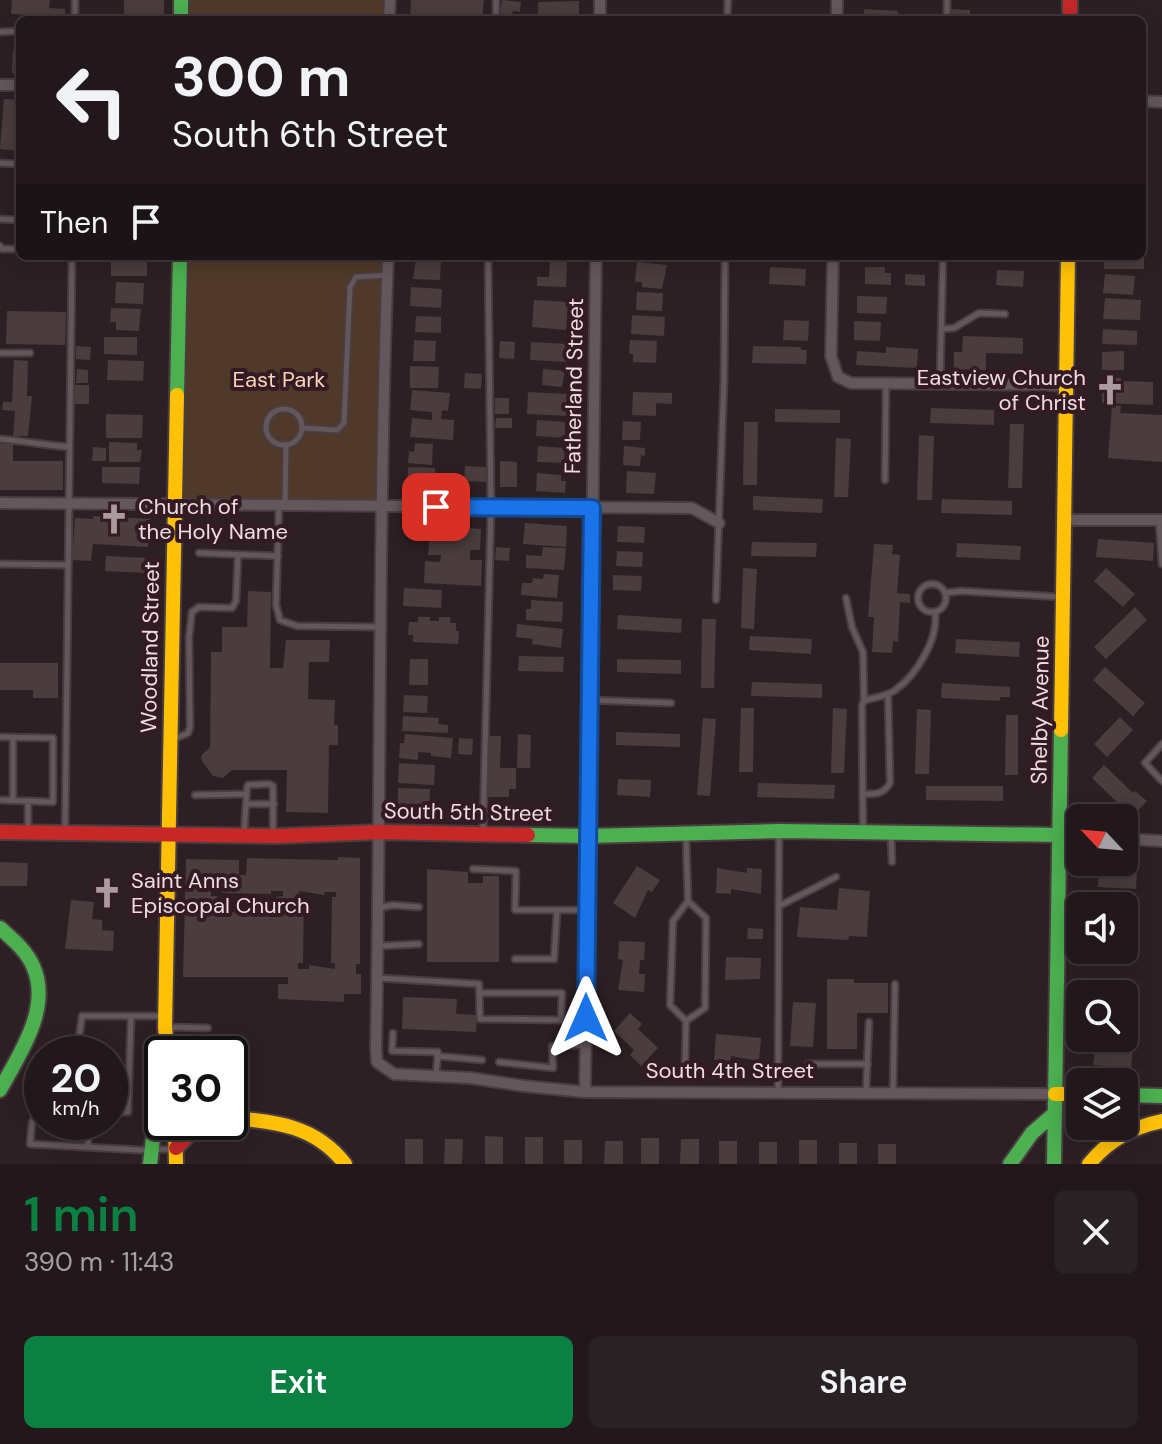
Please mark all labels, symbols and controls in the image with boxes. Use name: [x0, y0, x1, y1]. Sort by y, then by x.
text: 300 m: [172, 40, 350, 113]
icon: left: [40, 48, 144, 152]
text: South 6th Street: [172, 111, 448, 158]
icon: arrive: [124, 200, 168, 244]
text: Then: [40, 203, 108, 242]
street label: Fatherland Street: [558, 298, 590, 474]
place label: Eastview Church of Christ: [917, 363, 1086, 417]
park label: East Park: [233, 365, 325, 394]
church icon: Eastview Church of Christ: [1093, 373, 1127, 407]
pin: [402, 473, 470, 541]
icon: arrive: [414, 485, 458, 529]
place label: Church of the Holy Name: [138, 492, 288, 546]
church icon: Church of the Holy Name: [97, 502, 131, 536]
street label: Woodland Street: [134, 561, 166, 733]
street label: Shelby Avenue: [1024, 635, 1056, 785]
street label: South 5th Street: [384, 796, 552, 828]
north arrow: [1066, 804, 1138, 876]
map controls: [1066, 804, 1138, 1140]
place label: Saint Anns Episcopal Church: [131, 866, 310, 920]
church icon: Saint Anns Episcopal Church: [90, 876, 124, 910]
button: sound: [1066, 892, 1138, 964]
position arrow: [544, 976, 628, 1060]
button: search: [1066, 980, 1138, 1052]
speed limit sign: 30: [144, 1036, 248, 1140]
text: 20: [50, 1052, 102, 1104]
street label: South 4th Street: [646, 1056, 814, 1085]
button: layers: [1066, 1068, 1138, 1140]
text: km/h: [52, 1095, 100, 1121]
text: 1 min: [24, 1183, 139, 1246]
button: close: [1054, 1190, 1138, 1274]
text: 390 m · 11:43: [24, 1245, 174, 1279]
button: Exit: [24, 1336, 573, 1428]
button: Share: [589, 1336, 1138, 1428]

